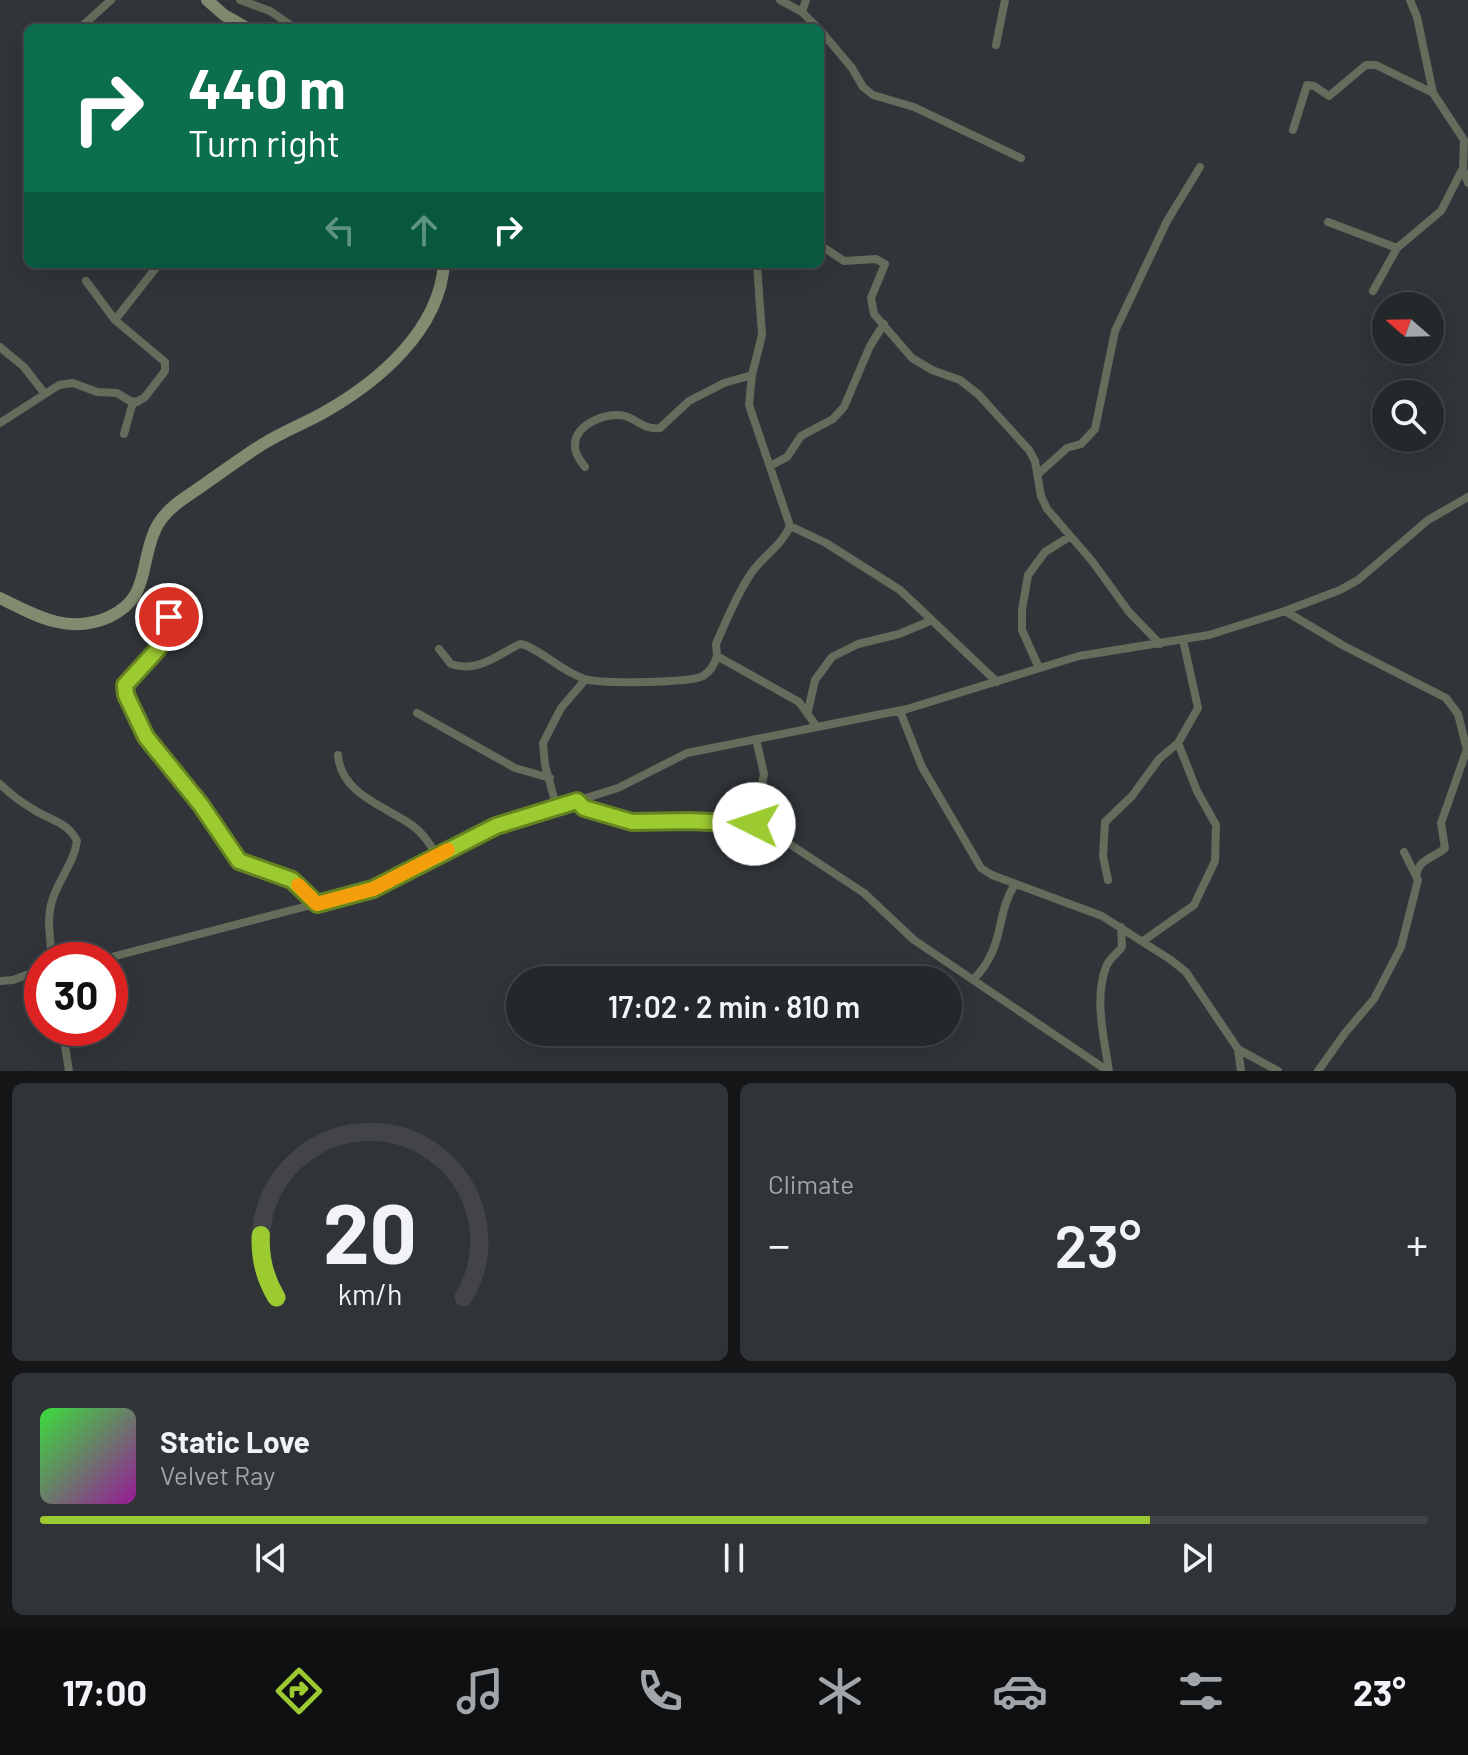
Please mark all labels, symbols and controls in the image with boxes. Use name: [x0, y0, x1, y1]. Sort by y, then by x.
text: 440 m: [188, 53, 346, 120]
icon: right: [56, 56, 160, 160]
text: Turn right: [188, 121, 340, 164]
icon: left: [318, 208, 362, 252]
icon: ahead: [402, 208, 446, 252]
icon: right: [486, 208, 530, 252]
north arrow: [1372, 292, 1444, 364]
map controls: [1372, 292, 1444, 452]
button: search: [1372, 380, 1444, 452]
pin: [135, 583, 203, 651]
icon: arrive: [147, 595, 191, 639]
position arrow: [712, 782, 796, 866]
speed limit sign: 30: [24, 942, 128, 1046]
text: 17:02 · 2 min · 810 m: [608, 988, 860, 1024]
text: Climate: [768, 1168, 854, 1199]
text: 20: [323, 1181, 417, 1281]
text: 23°: [1055, 1208, 1141, 1280]
text: −: [768, 1217, 790, 1270]
text: +: [1406, 1217, 1428, 1270]
text: km/h: [338, 1276, 402, 1311]
text: Static Love: [160, 1423, 310, 1459]
text: Velvet Ray: [160, 1459, 275, 1490]
icon: previous: [249, 1536, 293, 1580]
icon: pause: [712, 1536, 756, 1580]
icon: next: [1175, 1536, 1219, 1580]
icon: directions: [271, 1663, 327, 1719]
icon: music: [452, 1663, 508, 1719]
icon: phone: [632, 1663, 688, 1719]
icon: climate: [812, 1663, 868, 1719]
icon: car: [992, 1663, 1048, 1719]
icon: filters: [1173, 1663, 1229, 1719]
text: 17:00: [62, 1670, 147, 1713]
text: 23°: [1353, 1670, 1406, 1713]

